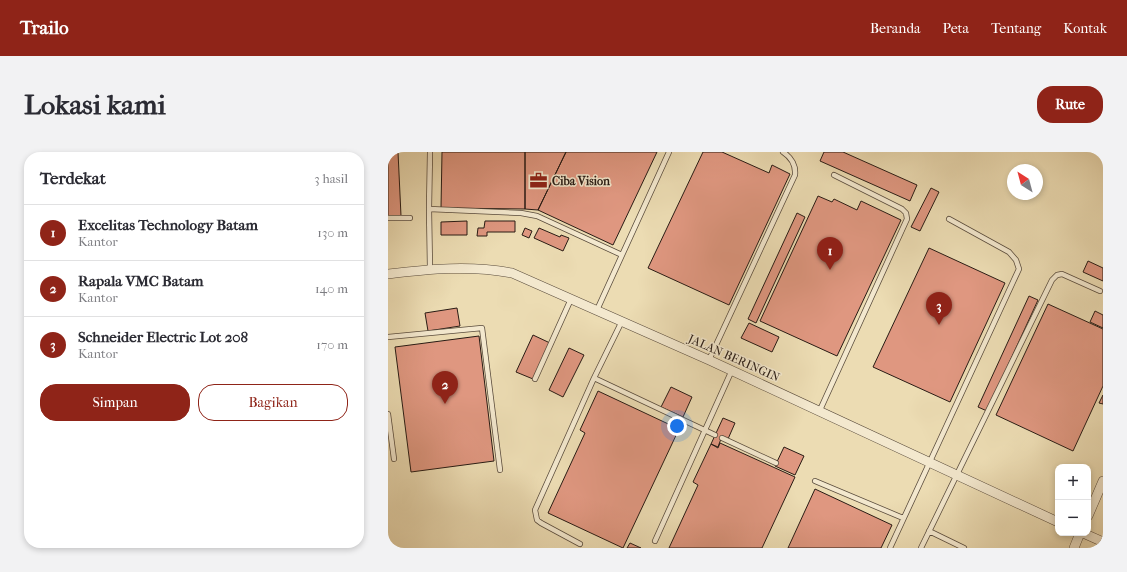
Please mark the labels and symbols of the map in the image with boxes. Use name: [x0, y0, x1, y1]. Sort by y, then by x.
north arrow: [1007, 164, 1043, 200]
office icon: Ciba Vision: [529, 171, 549, 191]
place label: Ciba Vision: [552, 174, 611, 188]
pin: 1: [817, 237, 843, 270]
pin: 3: [926, 292, 952, 325]
street label: JALAN BERINGIN: [685, 331, 782, 384]
pin: 2: [432, 371, 458, 404]
your location: [667, 416, 687, 436]

